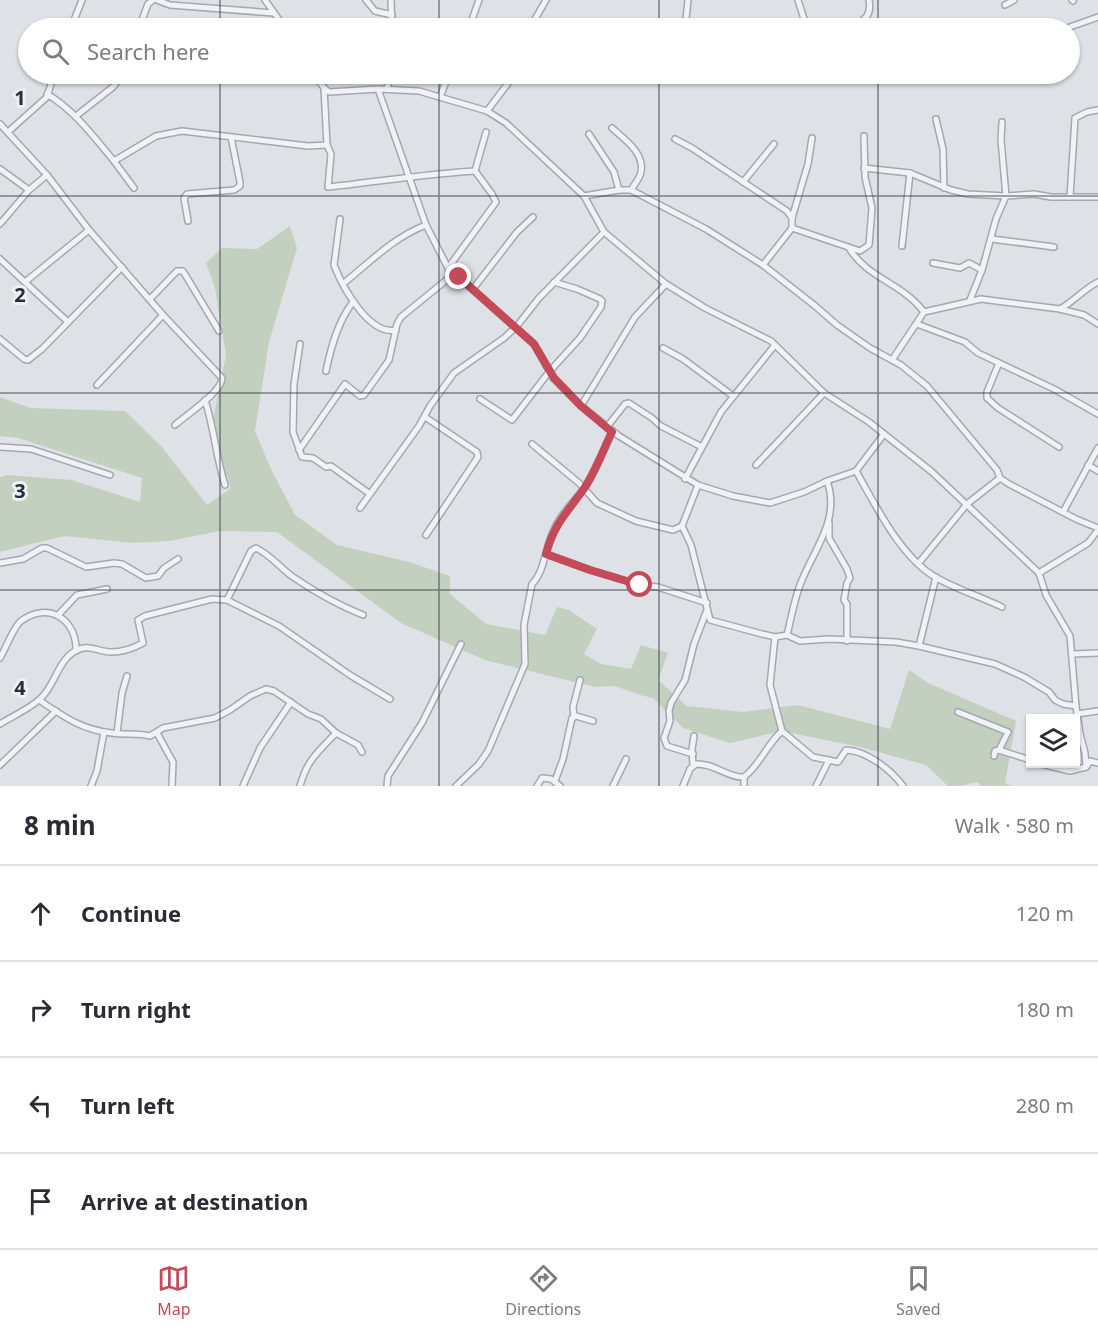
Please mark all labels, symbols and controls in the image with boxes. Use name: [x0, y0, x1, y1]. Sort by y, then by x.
search box: [18, 18, 1080, 84]
icon: search: [39, 35, 72, 68]
text: Search here: [87, 36, 209, 66]
text: 1: [14, 84, 26, 111]
route end: [445, 263, 471, 289]
text: 2: [14, 281, 26, 308]
text: 3: [14, 477, 26, 504]
route start: [626, 571, 652, 597]
text: 4: [14, 674, 26, 701]
map controls: [1026, 714, 1080, 768]
button: layers: [1026, 714, 1080, 768]
text: 8 min: [24, 807, 96, 843]
text: Walk · 580 m: [955, 812, 1074, 839]
icon: ahead: [24, 897, 57, 930]
text: Continue: [81, 898, 181, 928]
text: 120 m: [1016, 900, 1074, 927]
icon: right: [24, 993, 57, 1026]
text: Turn right: [81, 994, 191, 1024]
text: 180 m: [1016, 996, 1074, 1023]
icon: left: [24, 1089, 57, 1122]
text: Turn left: [81, 1090, 175, 1120]
text: 280 m: [1016, 1092, 1074, 1119]
icon: arrive: [24, 1185, 57, 1218]
text: Arrive at destination: [81, 1186, 308, 1216]
tab: Map: [157, 1262, 191, 1320]
tab: Directions: [505, 1262, 581, 1320]
tab: Saved: [896, 1262, 941, 1320]

